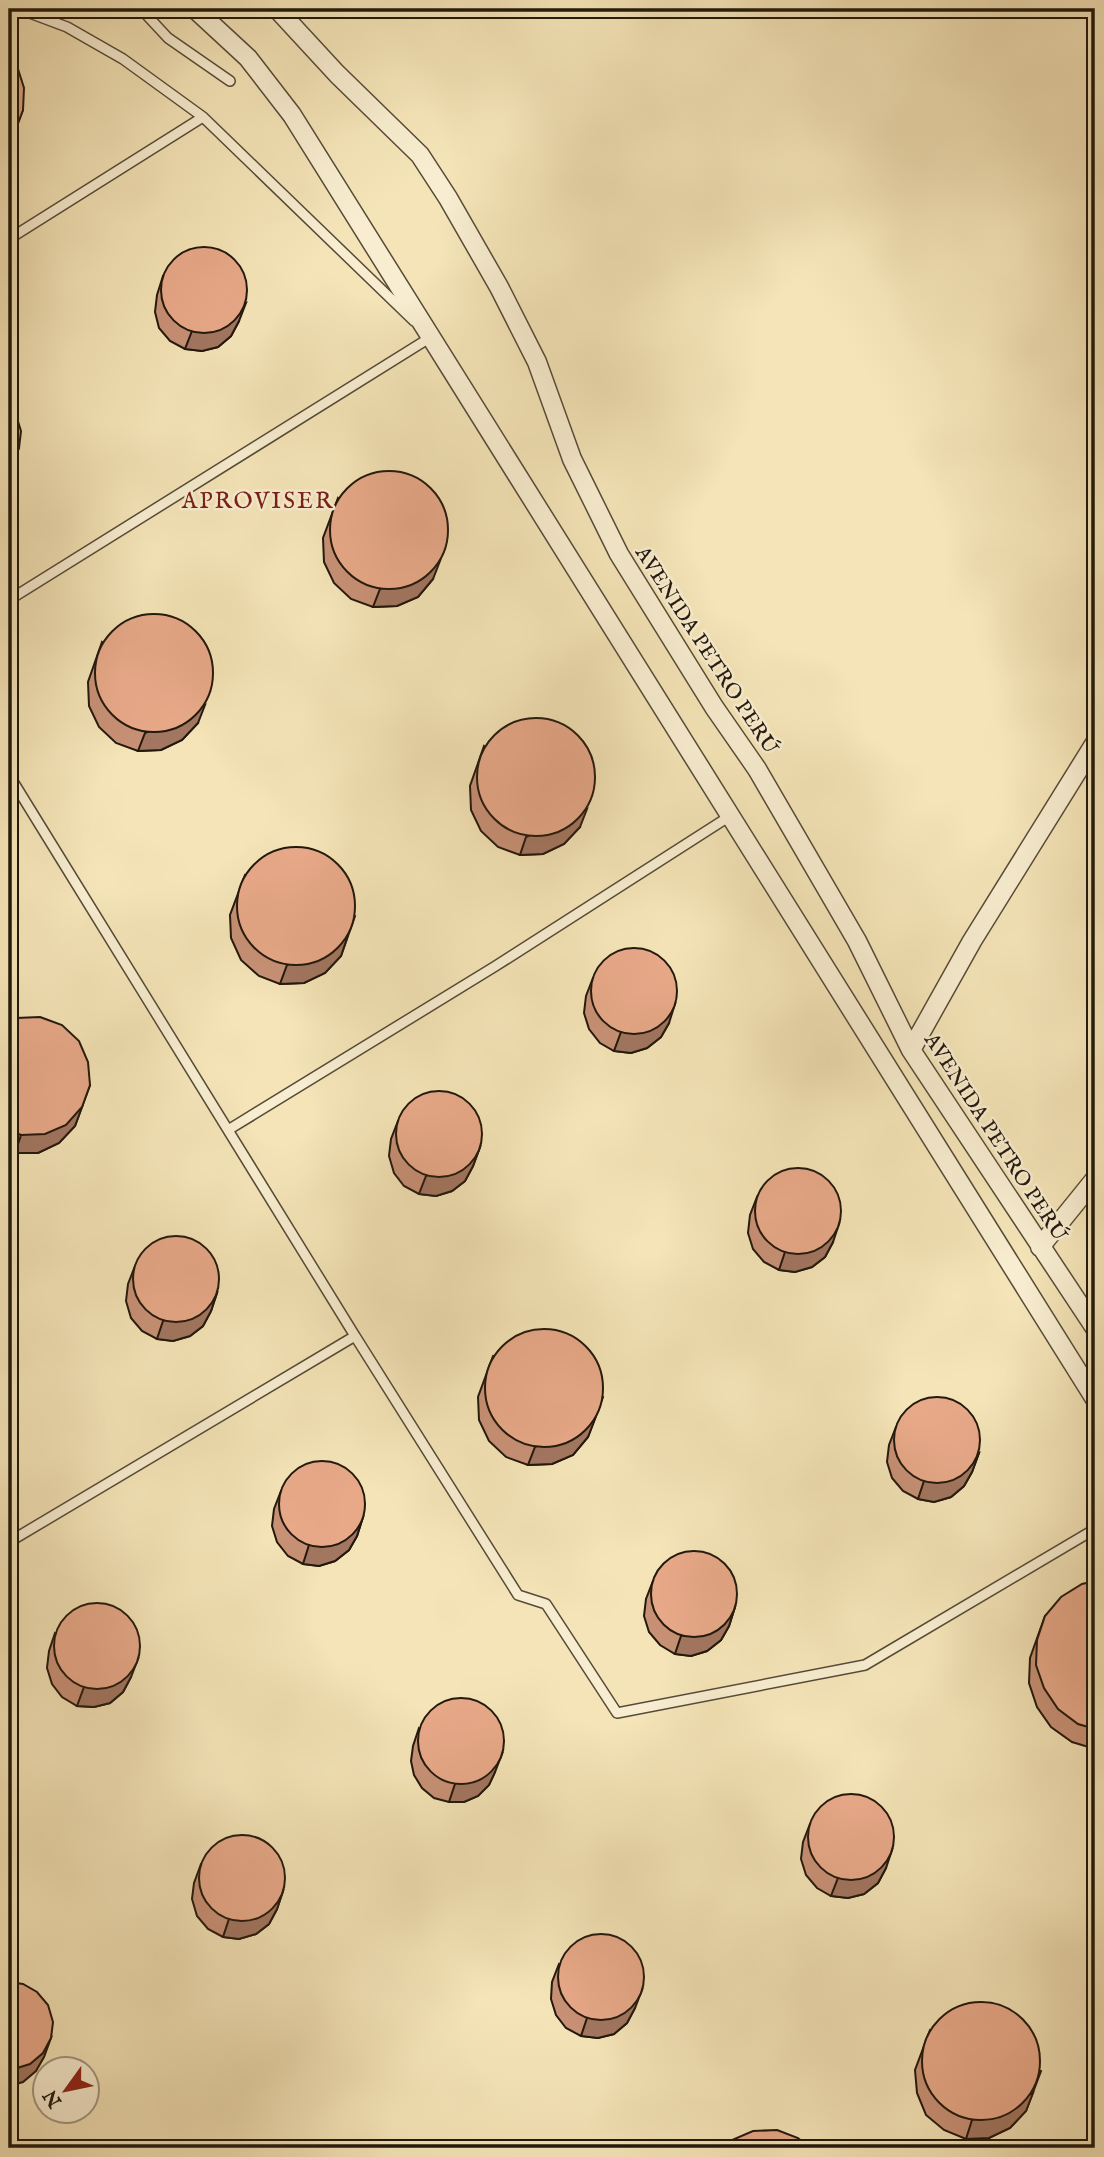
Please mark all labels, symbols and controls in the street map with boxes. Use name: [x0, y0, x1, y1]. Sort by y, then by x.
district label: APROVISER: [181, 487, 334, 516]
street label: AVENIDA PETRO PERÚ: [628, 541, 783, 760]
street label: AVENIDA PETRO PERÚ: [917, 1028, 1072, 1247]
north arrow: [32, 2056, 102, 2126]
text: N: [39, 2084, 69, 2112]

